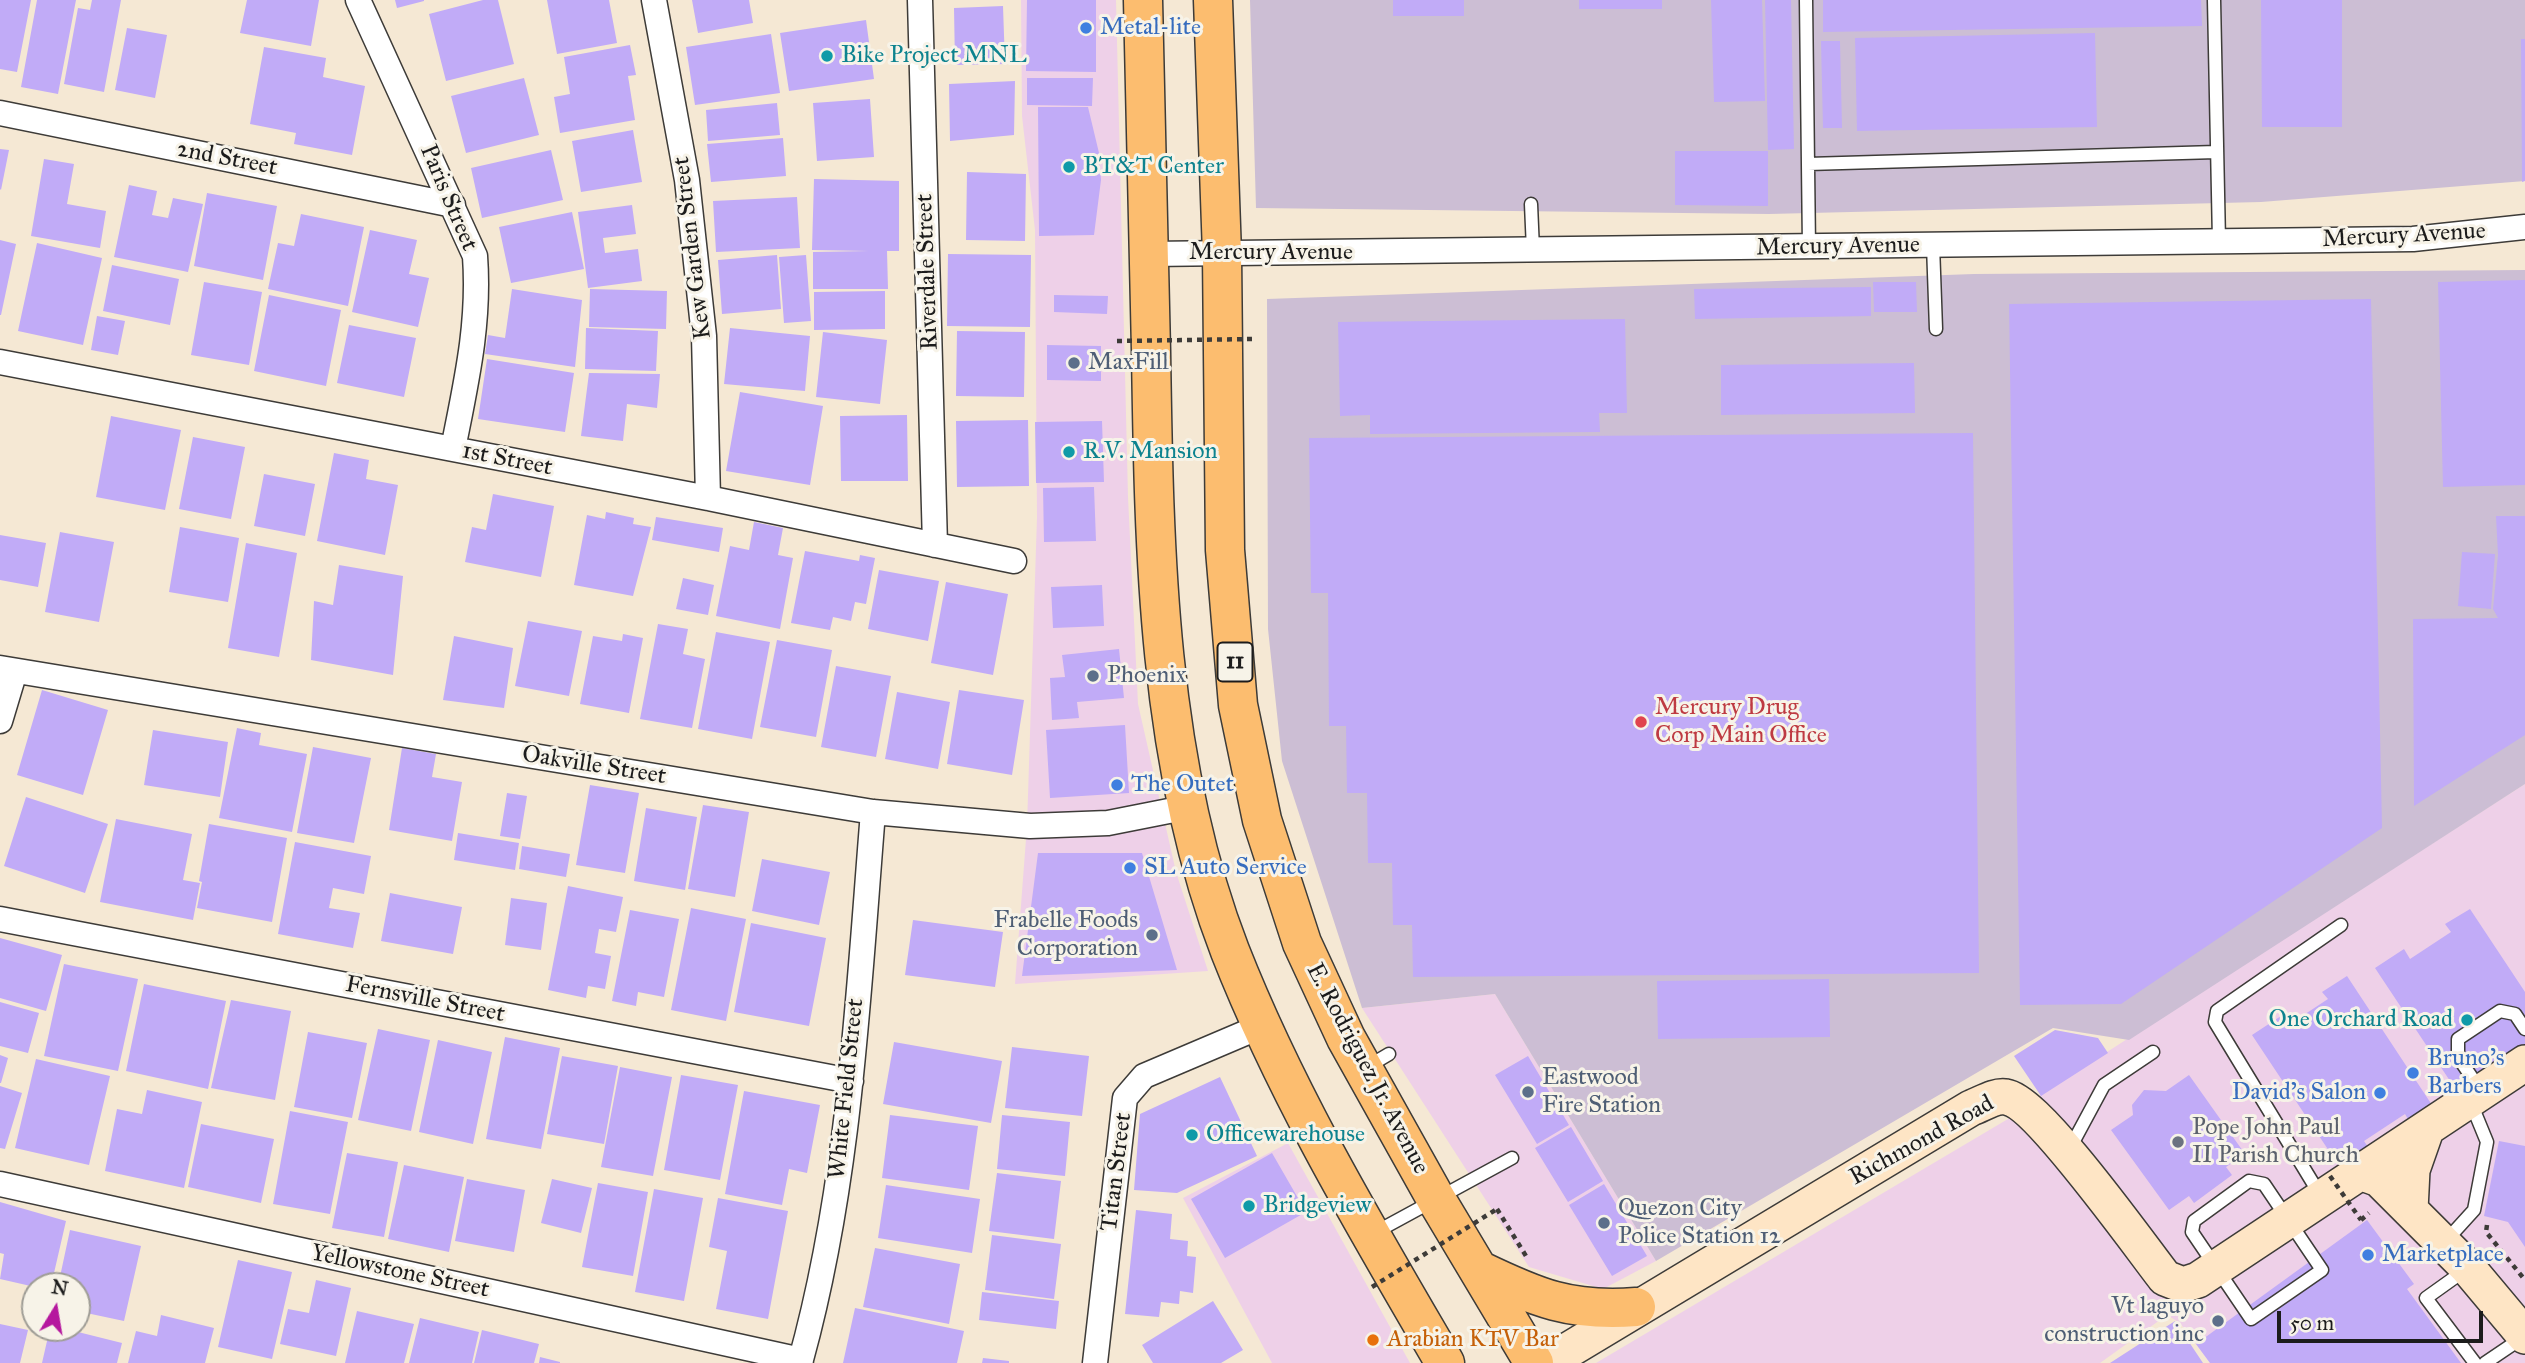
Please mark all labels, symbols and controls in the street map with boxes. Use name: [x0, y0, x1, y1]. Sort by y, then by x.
place label: Metal-lite: [1100, 14, 1201, 42]
marker: Metal-lite: [1078, 20, 1094, 36]
place label: Bike Project MNL: [841, 42, 1027, 70]
marker: Bike Project MNL: [819, 48, 835, 64]
street label: 2nd Street: [174, 135, 280, 183]
street label: Paris Street: [413, 141, 483, 255]
place label: BT&T Center: [1083, 153, 1224, 181]
street label: Kew Garden Street: [667, 155, 719, 341]
marker: BT&T Center: [1061, 159, 1077, 175]
street label: Riverdale Street: [911, 193, 945, 351]
street label: Mercury Avenue: [2321, 217, 2487, 255]
street label: Mercury Avenue: [1756, 231, 1920, 263]
street label: Mercury Avenue: [1189, 239, 1353, 267]
place label: MaxFill: [1088, 349, 1169, 377]
marker: MaxFill: [1066, 355, 1082, 371]
street label: 1st Street: [459, 437, 555, 483]
place label: R.V. Mansion: [1083, 438, 1218, 466]
marker: R.V. Mansion: [1061, 444, 1077, 460]
road number: 11: [1218, 642, 1252, 682]
place label: Phoenix: [1107, 662, 1187, 690]
marker: Phoenix: [1085, 668, 1101, 684]
place label: Mercury Drug Corp Main Office: [1655, 694, 1827, 750]
marker: Mercury Drug Corp Main Office: [1633, 714, 1649, 730]
street label: Oakville Street: [520, 740, 668, 792]
place label: The Outet: [1131, 771, 1234, 799]
marker: The Outet: [1109, 777, 1125, 793]
place label: SL Auto Service: [1144, 854, 1307, 882]
marker: SL Auto Service: [1122, 860, 1138, 876]
place label: Frabelle Foods Corporation: [994, 907, 1138, 963]
marker: Frabelle Foods Corporation: [1144, 927, 1160, 943]
street label: E. Rodriguez Jr. Avenue: [1299, 959, 1435, 1179]
street label: Fernsville Street: [343, 970, 507, 1030]
street label: White Field Street: [823, 997, 871, 1181]
place label: One Orchard Road: [2269, 1006, 2453, 1034]
marker: One Orchard Road: [2459, 1012, 2475, 1028]
place label: Bruno's Barbers: [2427, 1045, 2504, 1101]
place label: Eastwood Fire Station: [1542, 1064, 1661, 1120]
marker: Bruno's Barbers: [2405, 1065, 2421, 1081]
place label: David's Salon: [2232, 1079, 2366, 1107]
marker: Eastwood Fire Station: [1520, 1084, 1536, 1100]
marker: David's Salon: [2372, 1085, 2388, 1101]
street label: Richmond Road: [1845, 1089, 1999, 1193]
street label: Titan Street: [1095, 1111, 1139, 1233]
place label: Pope John Paul II Parish Church: [2192, 1114, 2359, 1170]
place label: Officewarehouse: [1206, 1121, 1365, 1149]
marker: Officewarehouse: [1184, 1127, 1200, 1143]
marker: Pope John Paul II Parish Church: [2170, 1134, 2186, 1150]
place label: Bridgeview: [1263, 1192, 1371, 1220]
place label: Quezon City Police Station 12: [1618, 1195, 1781, 1251]
marker: Bridgeview: [1241, 1198, 1257, 1214]
marker: Quezon City Police Station 12: [1596, 1215, 1612, 1231]
street label: Yellowstone Street: [308, 1239, 492, 1305]
place label: Marketplace: [2382, 1241, 2504, 1269]
marker: Marketplace: [2360, 1247, 2376, 1263]
north arrow: [21, 1272, 91, 1342]
text: N: [50, 1275, 70, 1301]
place label: Vt laguyo construction inc: [2044, 1293, 2204, 1349]
scale bar: [2280, 1296, 2486, 1340]
text: 50 m: [2290, 1310, 2334, 1336]
marker: Vt laguyo construction inc: [2210, 1313, 2226, 1329]
place label: Arabian KTV Bar: [1387, 1326, 1559, 1354]
marker: Arabian KTV Bar: [1365, 1332, 1381, 1348]

